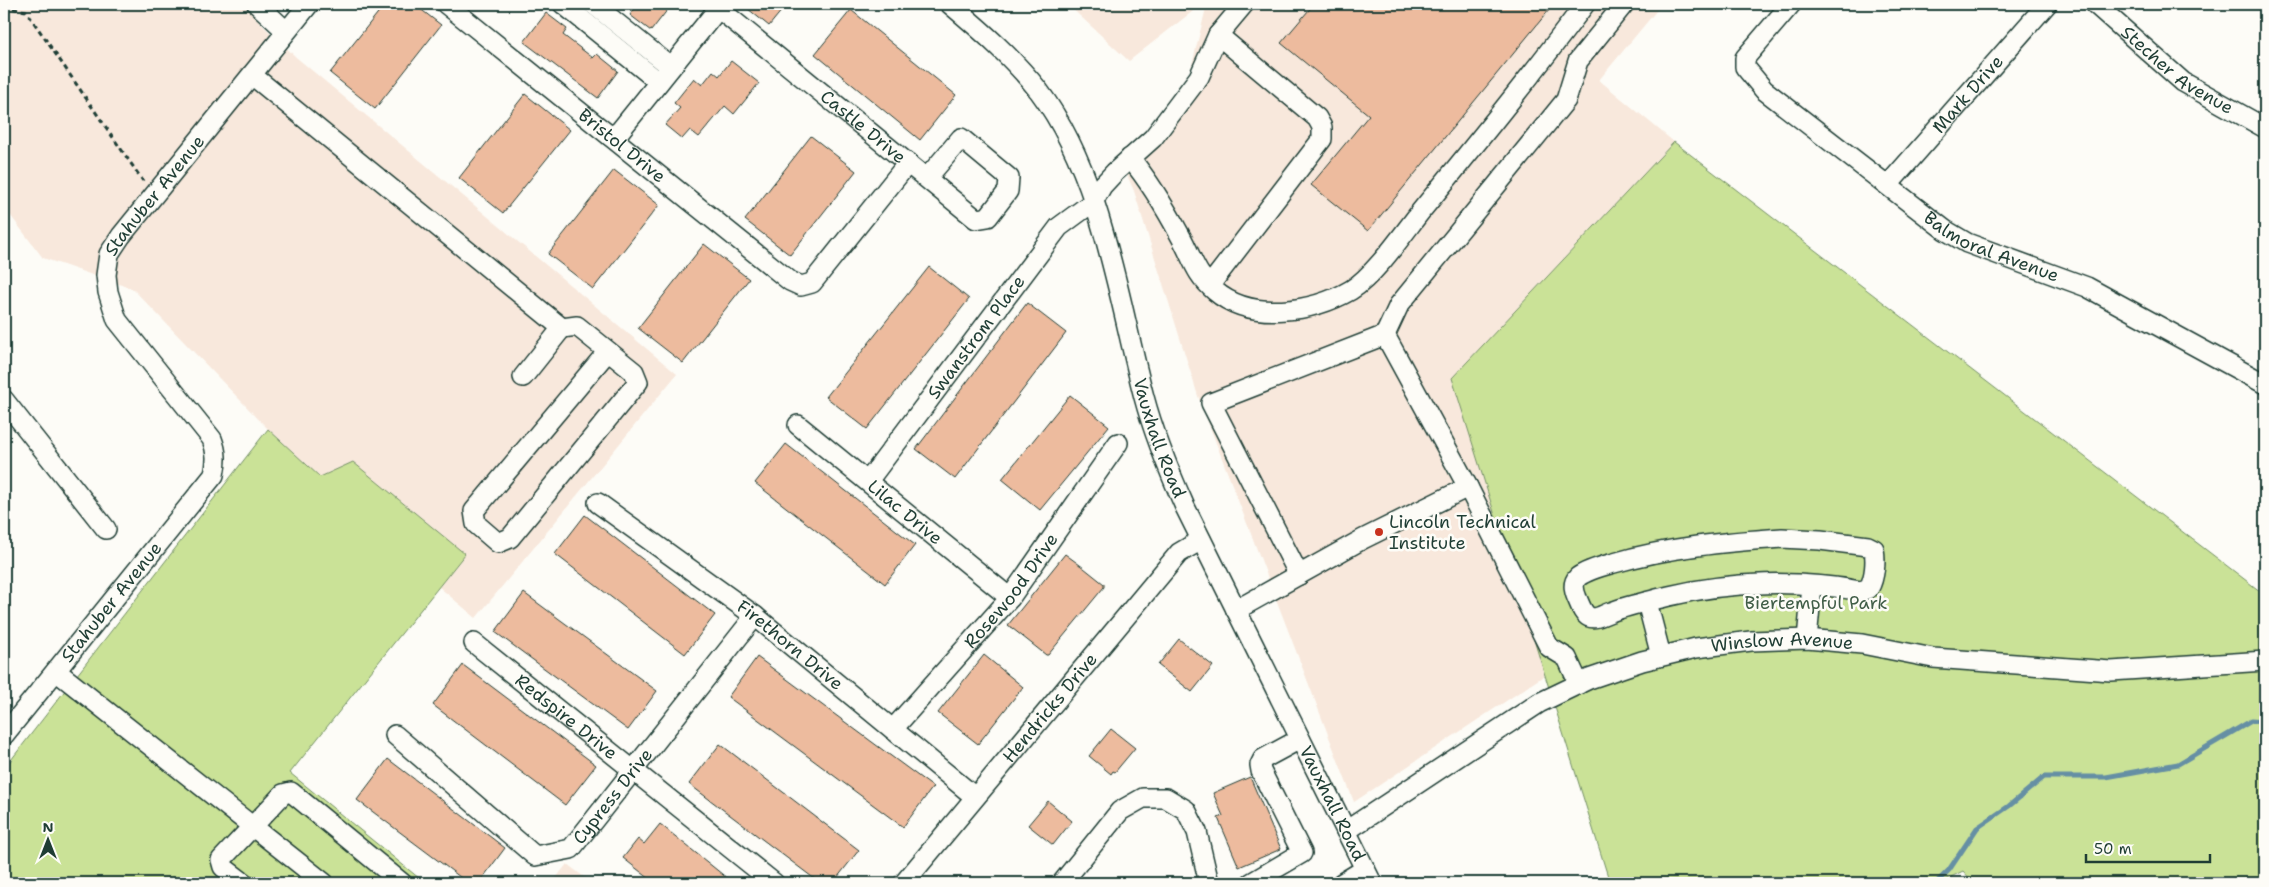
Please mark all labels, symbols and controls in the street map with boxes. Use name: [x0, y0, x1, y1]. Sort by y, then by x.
street label: Stecher Avenue: [2116, 21, 2238, 120]
street label: Mark Drive: [1927, 50, 2009, 138]
street label: Castle Drive: [815, 85, 911, 169]
street label: Bristol Drive: [573, 103, 671, 188]
street label: Stahuber Avenue: [99, 130, 210, 261]
street label: Balmoral Avenue: [1919, 206, 2062, 288]
street label: Swanstrom Place: [922, 270, 1031, 404]
street label: Vauxhall Road: [1128, 376, 1192, 502]
street label: Lilac Drive: [862, 474, 947, 550]
place label: Lincoln Technical Institute: [1389, 510, 1537, 555]
marker: Lincoln Technical Institute: [1373, 526, 1385, 538]
street label: Rosewood Drive: [959, 528, 1064, 654]
street label: Stahuber Avenue: [56, 537, 167, 667]
park label: Biertempful Park: [1744, 591, 1888, 615]
street label: Firethorn Drive: [732, 595, 848, 696]
street label: Winslow Avenue: [1709, 627, 1854, 658]
street label: Hendricks Drive: [997, 648, 1103, 768]
street label: Redspire Drive: [510, 668, 622, 765]
street label: Vauxhall Road: [1294, 742, 1371, 865]
street label: Cypress Drive: [567, 743, 658, 849]
north arrow: [22, 814, 72, 864]
text: N: [42, 818, 54, 836]
scale bar: [2086, 832, 2210, 864]
text: 50 m: [2094, 839, 2132, 859]

